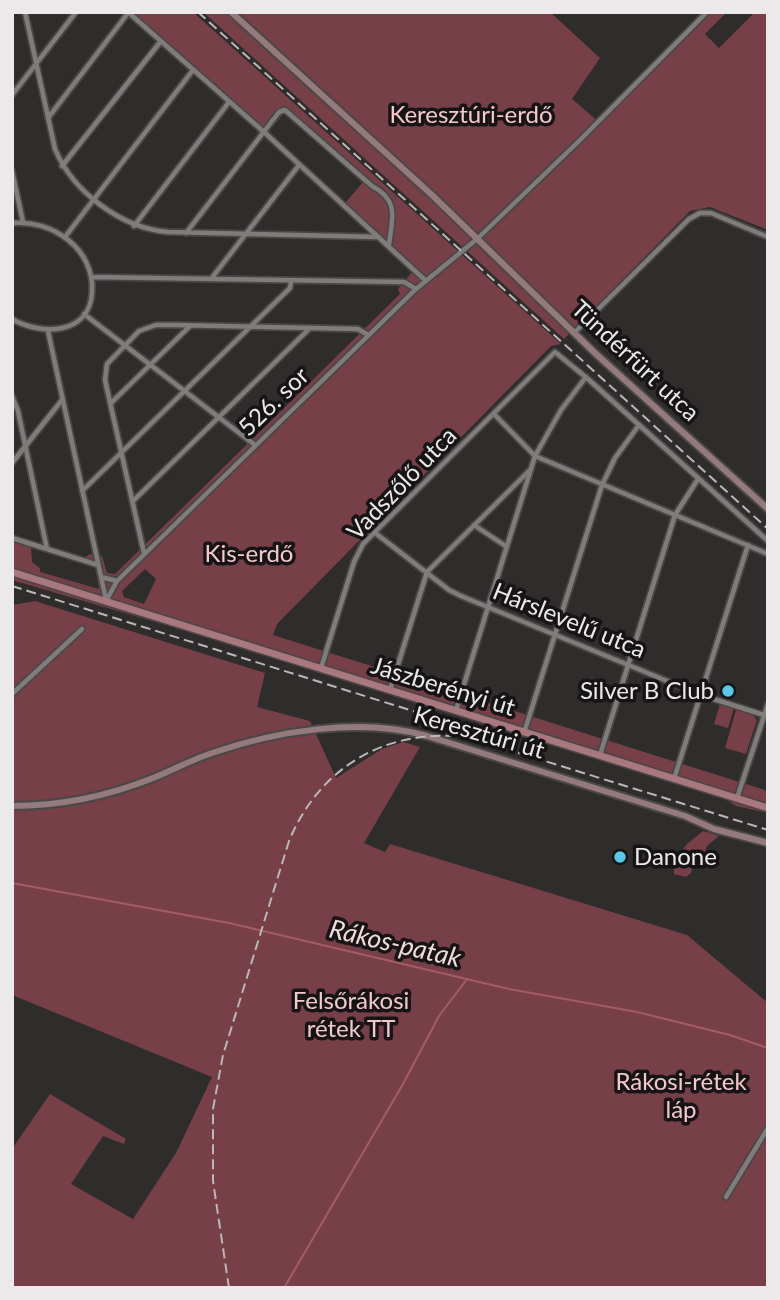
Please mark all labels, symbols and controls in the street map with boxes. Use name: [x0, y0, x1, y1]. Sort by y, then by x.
park label: Keresztúri-erdő: [389, 101, 553, 129]
street label: Tündérfürt utca: [565, 295, 705, 427]
street label: 526. sor: [233, 362, 315, 442]
street label: Vadszőlő utca: [341, 422, 463, 546]
park label: Kis-erdő: [205, 540, 293, 568]
street label: Hárslevelű utca: [488, 577, 650, 665]
street label: Jászberényi út: [367, 651, 519, 723]
place label: Silver B Club: [580, 677, 714, 705]
marker: Silver B Club: [720, 683, 736, 699]
street label: Keresztúri út: [410, 701, 548, 765]
place label: Danone: [634, 843, 717, 871]
marker: Danone: [612, 849, 628, 865]
water label: Rákos-patak: [326, 914, 464, 974]
park label: Felsőrákosi rétek TT: [293, 987, 409, 1043]
park label: Rákosi-rétek láp: [615, 1068, 747, 1124]

